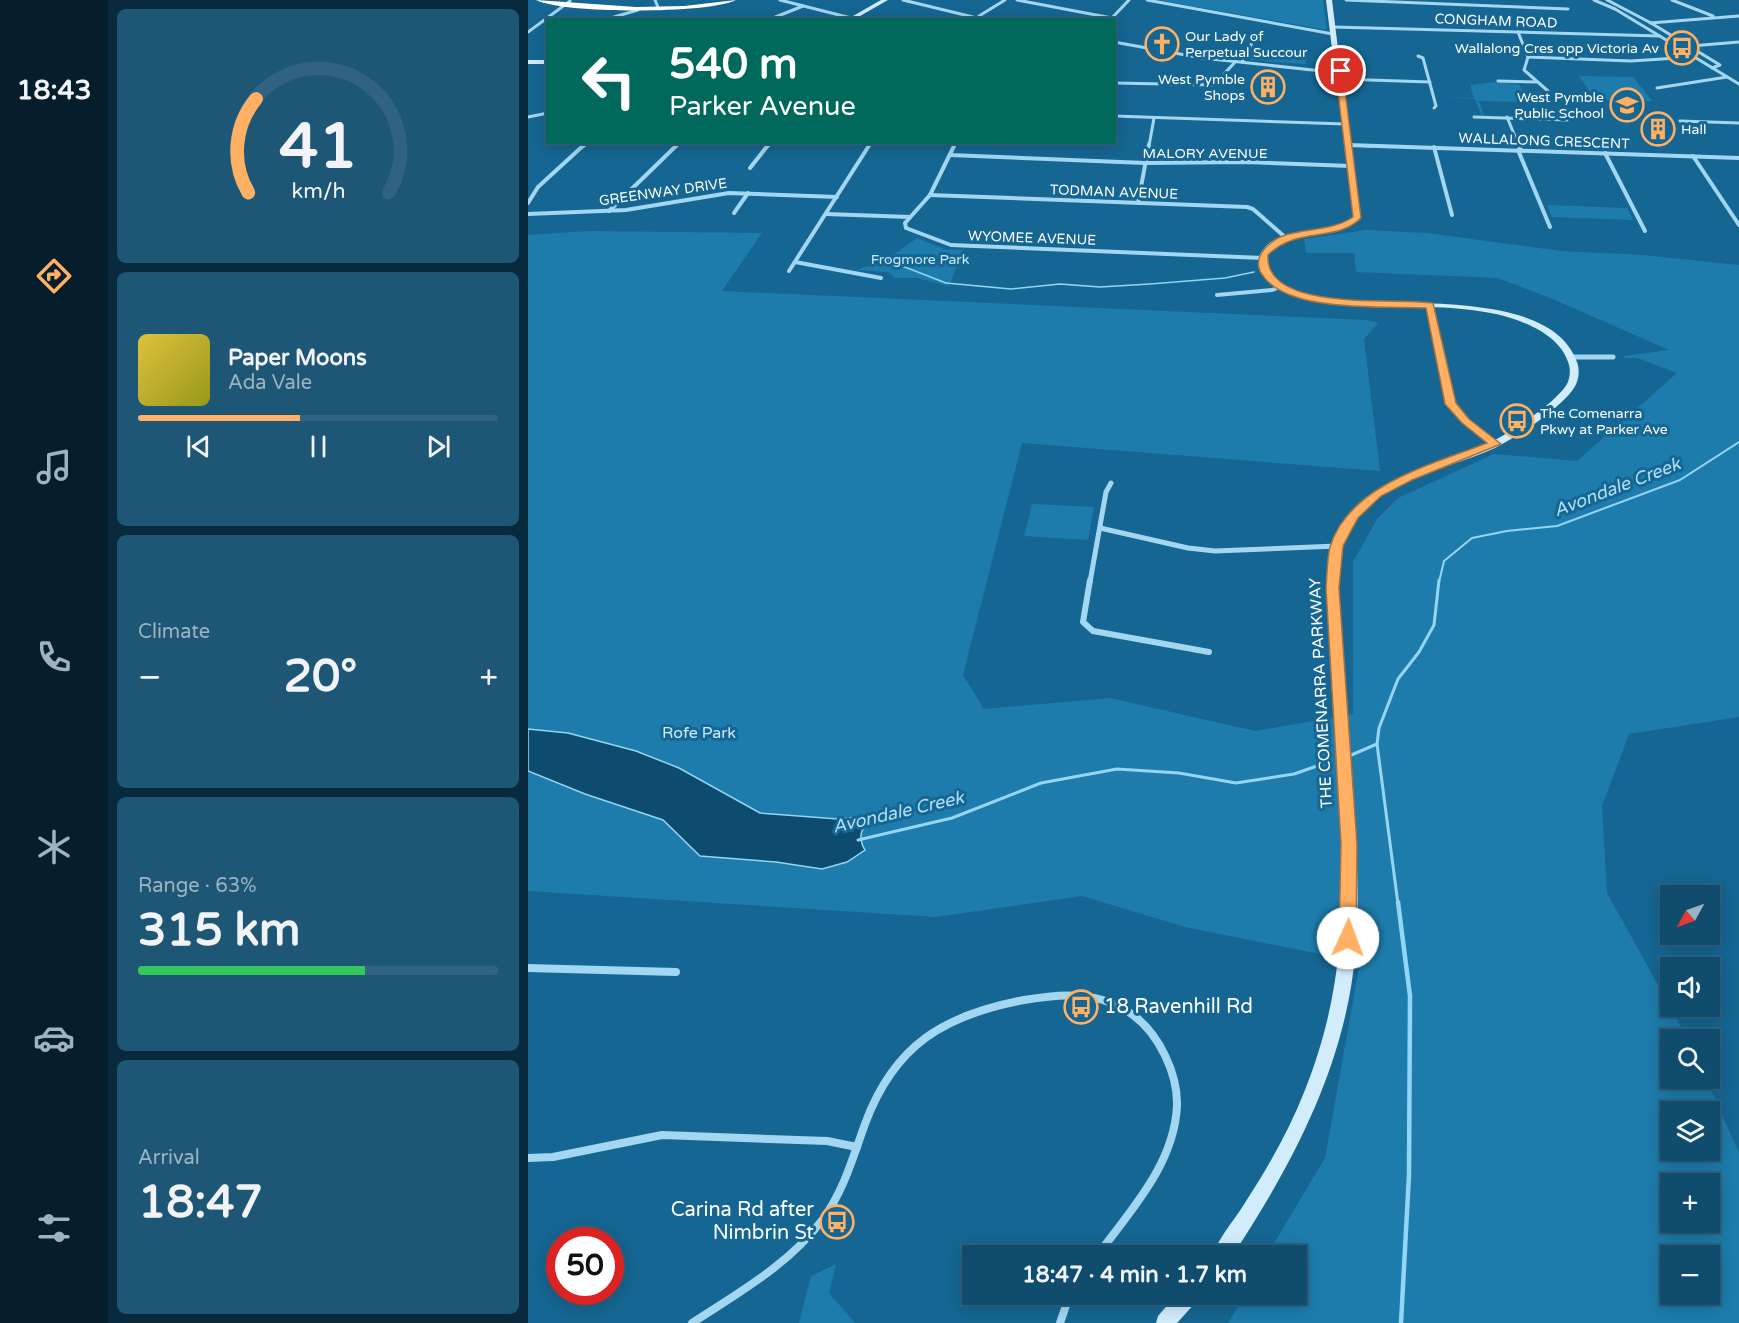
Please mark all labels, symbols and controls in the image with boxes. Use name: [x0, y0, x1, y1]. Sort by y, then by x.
street label: CONGHAM ROAD: [1434, 10, 1558, 32]
church icon: Our Lady of Perpetual Succour: [1144, 26, 1180, 62]
place label: Our Lady of Perpetual Succour: [1185, 28, 1308, 61]
bus stop icon: Wallalong Cres opp Victoria Av: [1664, 30, 1700, 66]
text: 540 m: [669, 39, 798, 90]
place label: Wallalong Cres opp Victoria Av: [1455, 40, 1660, 57]
icon: left: [570, 42, 648, 120]
pin: [1315, 45, 1366, 96]
icon: arrive: [1324, 54, 1357, 87]
building icon: West Pymble Shops: [1250, 69, 1286, 105]
place label: West Pymble Shops: [1158, 71, 1245, 104]
text: 18:43: [17, 74, 91, 107]
school or university icon: West Pymble Public School: [1609, 87, 1645, 123]
place label: West Pymble Public School: [1514, 89, 1604, 122]
text: Parker Avenue: [669, 90, 856, 123]
text: 41: [279, 110, 357, 185]
building icon: Hall: [1640, 111, 1676, 147]
place label: Hall: [1681, 121, 1706, 138]
street label: WALLALONG CRESCENT: [1458, 130, 1630, 153]
street label: MALORY AVENUE: [1142, 145, 1268, 162]
street label: GREENWAY DRIVE: [598, 175, 728, 209]
text: km/h: [291, 178, 345, 204]
street label: TODMAN AVENUE: [1050, 181, 1178, 203]
street label: WYOMEE AVENUE: [968, 227, 1097, 249]
park label: Frogmore Park: [871, 251, 970, 268]
icon: directions: [33, 255, 75, 297]
text: Paper Moons: [228, 345, 367, 371]
text: Ada Vale: [228, 371, 312, 395]
bus stop icon: The Comenarra Pkwy at Parker Ave: [1499, 403, 1535, 439]
place label: The Comenarra Pkwy at Parker Ave: [1540, 405, 1668, 438]
icon: previous: [182, 430, 215, 463]
icon: pause: [302, 430, 335, 463]
icon: next: [422, 430, 455, 463]
icon: music: [33, 446, 75, 488]
water label: Avondale Creek: [1550, 452, 1685, 521]
street label: THE COMENARRA PARKWAY: [1305, 577, 1337, 809]
text: Climate: [138, 620, 210, 644]
icon: phone: [33, 636, 75, 678]
text: 20°: [284, 650, 357, 704]
text: −: [138, 658, 162, 697]
text: +: [479, 658, 498, 697]
park label: Rofe Park: [662, 723, 736, 743]
water label: Avondale Creek: [830, 786, 967, 838]
icon: climate: [33, 826, 75, 868]
text: Range · 63%: [138, 874, 257, 898]
north arrow: [1660, 885, 1720, 945]
map controls: [1660, 885, 1720, 1305]
text: 315 km: [138, 904, 300, 958]
position arrow: [1316, 906, 1380, 970]
button: sound: [1660, 957, 1720, 1017]
bus stop icon: 18 Ravenhill Rd: [1063, 989, 1099, 1025]
place label: 18 Ravenhill Rd: [1104, 995, 1253, 1019]
icon: car: [33, 1017, 75, 1059]
button: search: [1660, 1029, 1720, 1089]
button: layers: [1660, 1101, 1720, 1161]
text: Arrival: [138, 1146, 200, 1170]
button: +: [1660, 1173, 1720, 1233]
text: 18:47: [138, 1176, 263, 1230]
place label: Carina Rd after Nimbrin St: [671, 1198, 814, 1245]
bus stop icon: Carina Rd after Nimbrin St: [819, 1204, 855, 1240]
icon: filters: [33, 1207, 75, 1249]
speed limit sign: 50: [546, 1227, 624, 1305]
button: −: [1660, 1245, 1720, 1305]
text: 18:47 · 4 min · 1.7 km: [1022, 1262, 1247, 1288]

